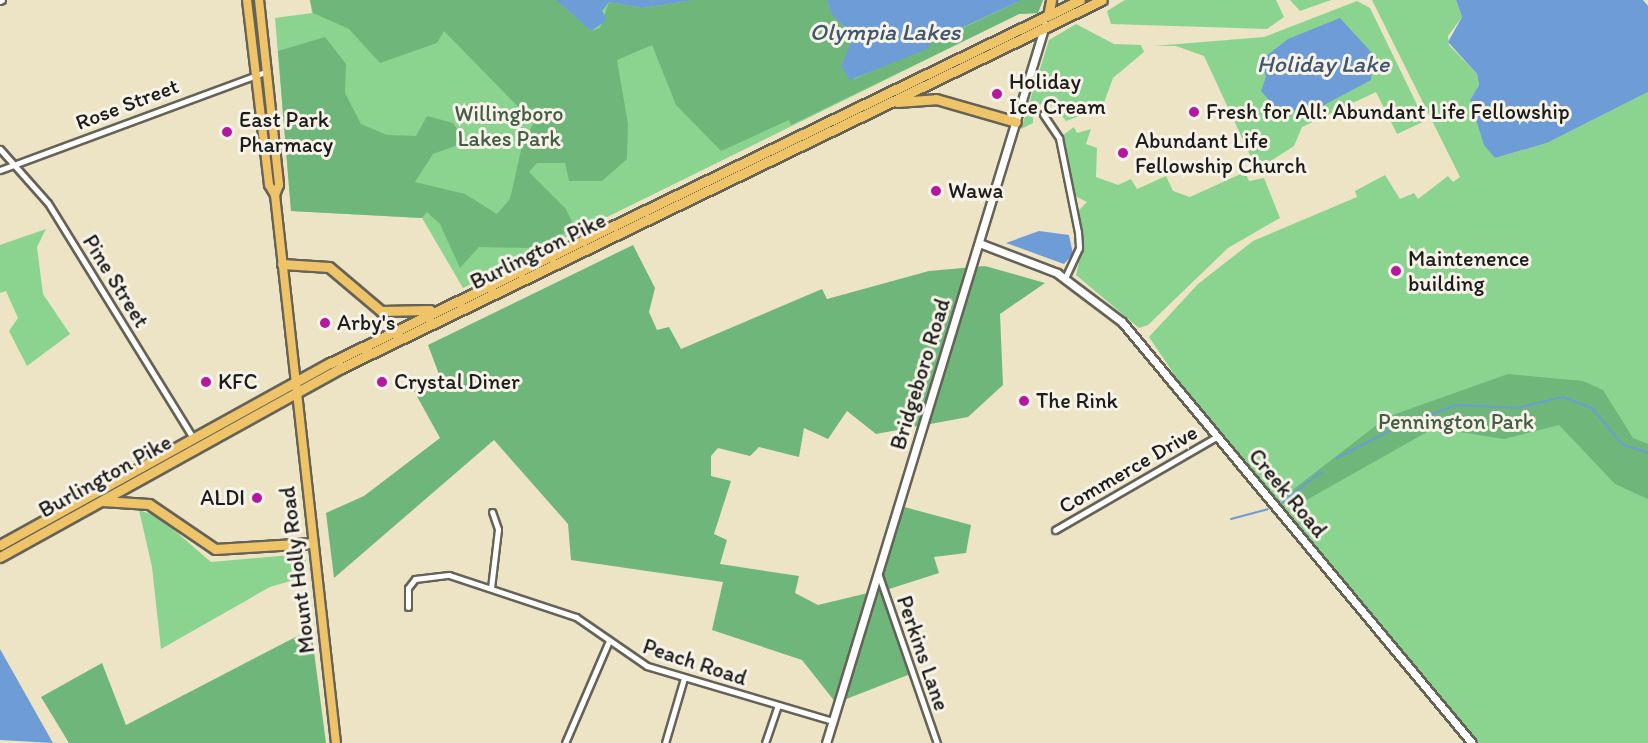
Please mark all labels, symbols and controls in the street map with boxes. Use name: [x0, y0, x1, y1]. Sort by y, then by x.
water label: Olympia Lakes: [810, 18, 960, 46]
water label: Holiday Lake: [1257, 50, 1389, 78]
place label: Holiday Ice Cream: [1009, 68, 1105, 119]
street label: Rose Street: [72, 72, 182, 136]
marker: Holiday Ice Cream: [990, 87, 1004, 101]
place label: Fresh for All: Abundant Life Fellowship: [1206, 99, 1568, 125]
park label: Willingboro Lakes Park: [455, 100, 563, 152]
marker: Fresh for All: Abundant Life Fellowship: [1187, 105, 1201, 119]
place label: East Park Pharmacy: [239, 106, 333, 158]
marker: East Park Pharmacy: [220, 125, 234, 139]
place label: Abundant Life Fellowship Church: [1135, 127, 1306, 178]
marker: Abundant Life Fellowship Church: [1116, 146, 1130, 160]
place label: Wawa: [948, 178, 1003, 204]
marker: Wawa: [929, 184, 943, 198]
street label: Burlington Pike: [466, 207, 610, 295]
street label: Pine Street: [77, 230, 155, 332]
place label: Maintenence building: [1408, 245, 1530, 296]
marker: Maintenence building: [1389, 264, 1403, 278]
street label: Bridgeboro Road: [884, 295, 956, 453]
place label: Arby's: [337, 310, 396, 336]
marker: Arby's: [318, 316, 332, 330]
place label: KFC: [218, 369, 258, 395]
place label: Crystal Diner: [394, 369, 519, 395]
marker: KFC: [199, 375, 213, 389]
marker: Crystal Diner: [375, 375, 389, 389]
place label: The Rink: [1036, 388, 1118, 414]
marker: The Rink: [1017, 394, 1031, 408]
park label: Pennington Park: [1378, 409, 1534, 435]
street label: Commerce Drive: [1054, 419, 1202, 519]
street label: Burlington Pike: [34, 429, 176, 523]
street label: Creek Road: [1243, 443, 1333, 543]
place label: ALDI: [200, 485, 245, 511]
street label: Mount Holly Road: [274, 485, 320, 655]
marker: ALDI: [250, 491, 264, 505]
street label: Perkins Lane: [891, 592, 955, 714]
street label: Peach Road: [640, 633, 750, 691]

